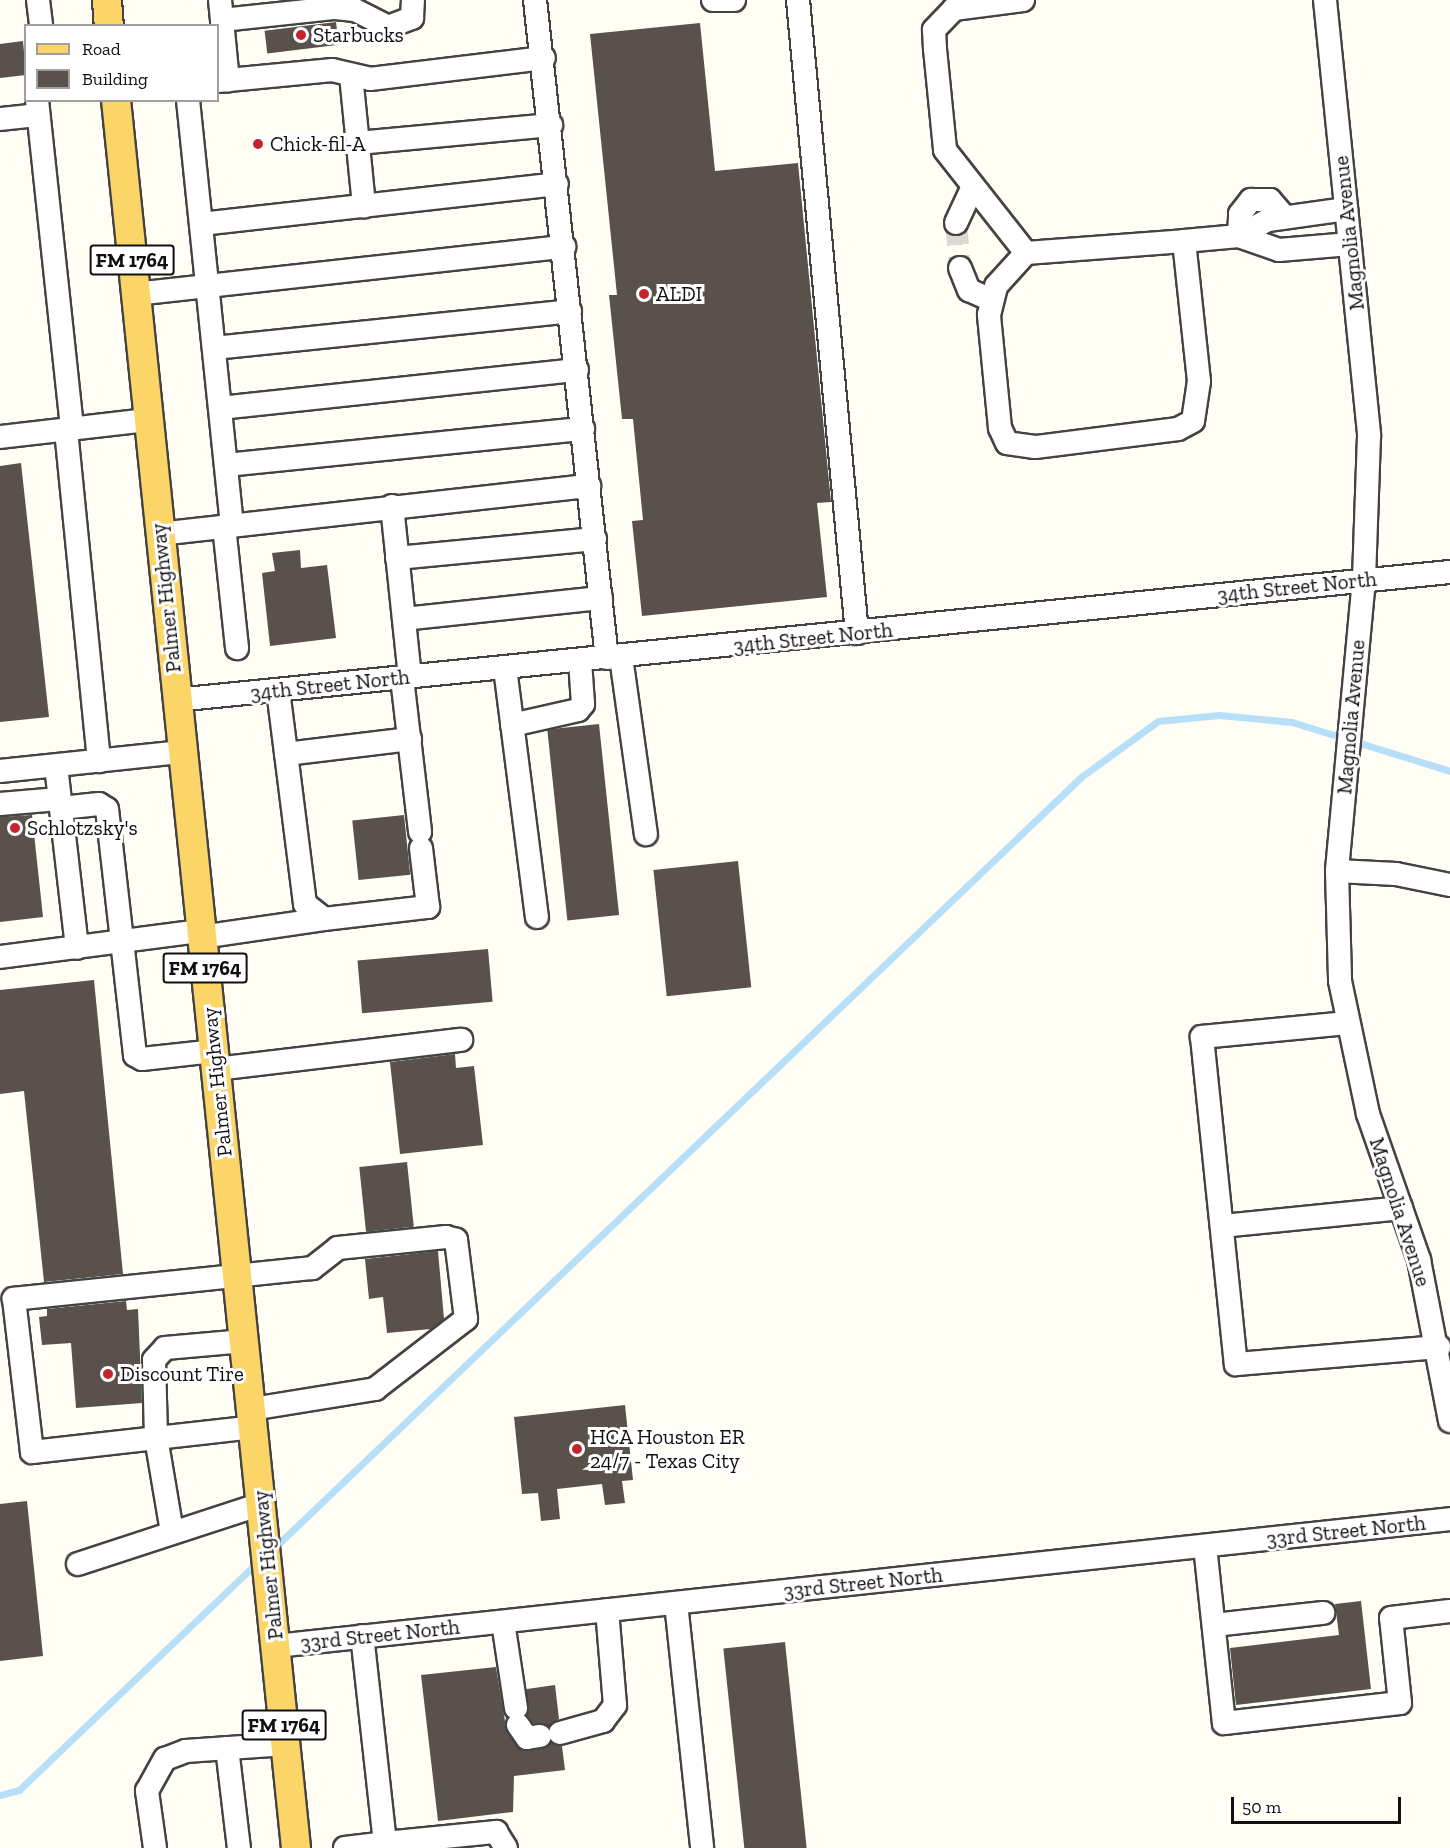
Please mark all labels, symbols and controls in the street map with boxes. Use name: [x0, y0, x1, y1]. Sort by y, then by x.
place label: Starbucks: [313, 22, 404, 48]
legend: [24, 24, 219, 102]
marker: Starbucks: [294, 28, 308, 42]
text: Road: [82, 38, 121, 60]
text: Building: [82, 68, 148, 90]
place label: Chick-fil-A: [270, 131, 366, 157]
marker: Chick-fil-A: [251, 137, 265, 151]
street label: Magnolia Avenue: [1328, 154, 1370, 312]
road number: FM 1764: [88, 243, 176, 277]
place label: ALDI: [656, 281, 702, 307]
marker: ALDI: [637, 287, 651, 301]
street label: Palmer Highway: [146, 522, 186, 674]
street label: 34th Street North: [1216, 566, 1378, 608]
street label: 34th Street North: [732, 617, 894, 659]
street label: Magnolia Avenue: [1332, 638, 1370, 796]
street label: 34th Street North: [249, 664, 411, 706]
place label: Schlotzsky's: [27, 815, 138, 841]
marker: Schlotzsky's: [8, 821, 22, 835]
road number: FM 1764: [162, 951, 248, 985]
street label: Palmer Highway: [197, 1006, 237, 1158]
street label: Magnolia Avenue: [1364, 1134, 1436, 1290]
place label: Discount Tire: [120, 1361, 244, 1387]
marker: Discount Tire: [101, 1367, 115, 1381]
place label: HCA Houston ER 24/7 - Texas City: [590, 1424, 745, 1474]
marker: HCA Houston ER 24/7 - Texas City: [568, 1440, 586, 1458]
street label: Palmer Highway: [248, 1489, 288, 1641]
street label: 33rd Street North: [1265, 1510, 1427, 1552]
street label: 33rd Street North: [782, 1562, 944, 1604]
street label: 33rd Street North: [299, 1614, 461, 1656]
road number: FM 1764: [240, 1708, 328, 1742]
scale bar: [1234, 1785, 1404, 1823]
text: 50 m: [1242, 1796, 1281, 1818]

